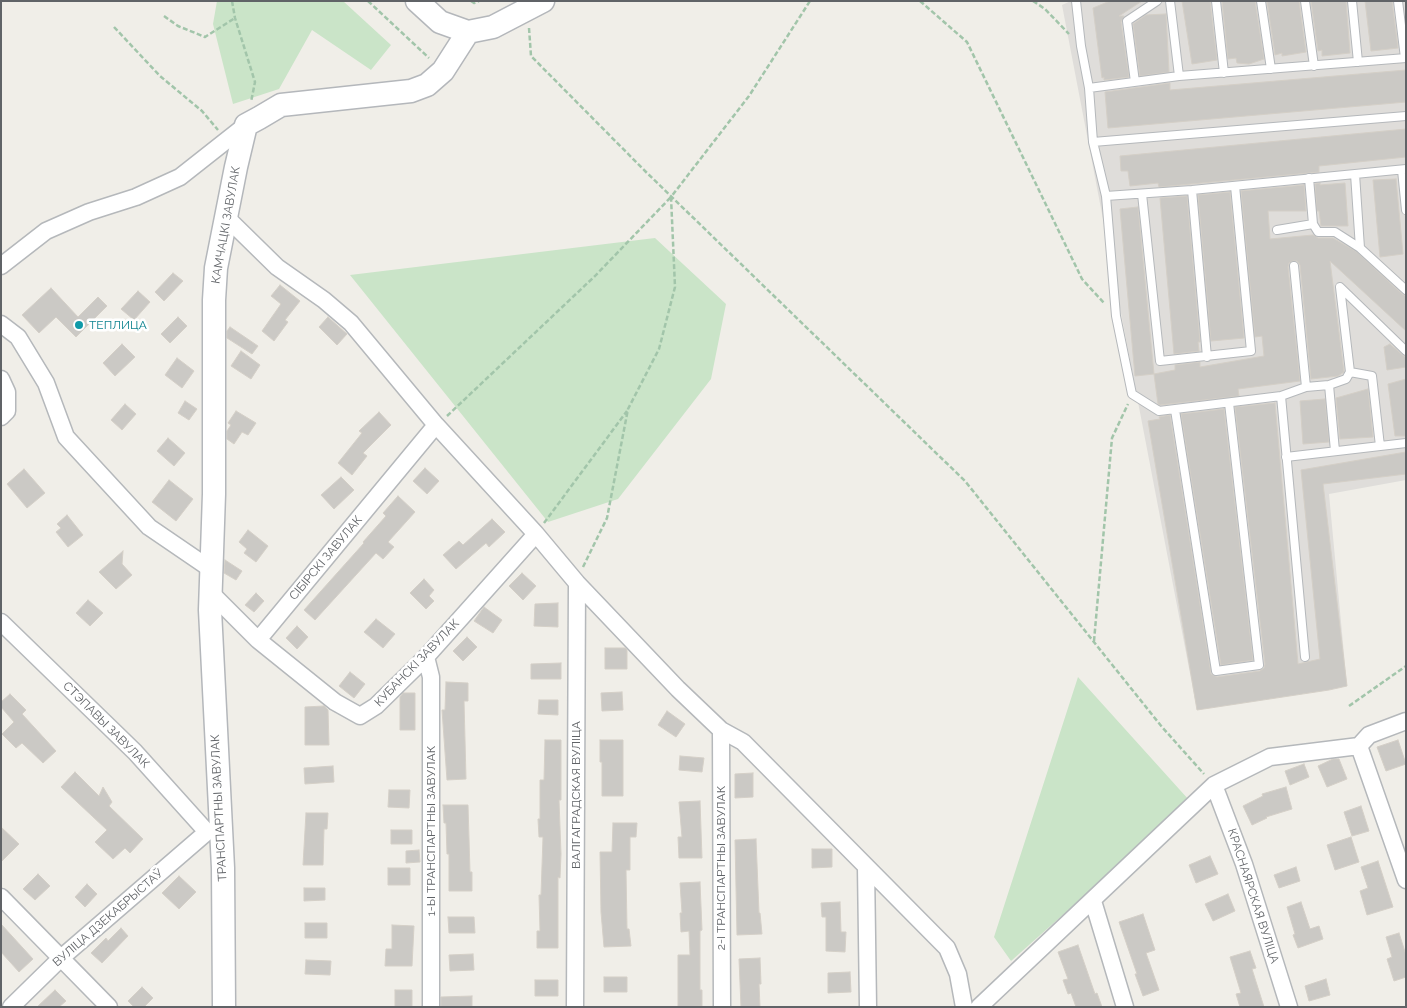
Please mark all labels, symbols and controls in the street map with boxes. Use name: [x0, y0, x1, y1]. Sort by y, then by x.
street label: КАМЧАЦКІ ЗАВУЛАК: [209, 165, 243, 285]
place label: ТЕПЛИЦА: [89, 318, 147, 332]
marker: ТЕПЛИЦА: [73, 319, 85, 331]
street label: СІБІРСКІ ЗАВУЛАК: [287, 513, 365, 603]
street label: КУБАНСКІ ЗАВУЛАК: [372, 616, 462, 710]
street label: СТЭПАВЫ ЗАВУЛАК: [60, 679, 152, 771]
street label: ВАЛГАГРАДСКАЯ ВУЛІЦА: [569, 721, 583, 869]
street label: ТРАНСПАРТНЫ ЗАВУЛАК: [208, 734, 230, 882]
street label: 1-Ы ТРАНСПАРТНЫ ЗАВУЛАК: [424, 746, 438, 916]
street label: 2-І ТРАНСПАРТНЫ ЗАВУЛАК: [714, 786, 728, 950]
street label: КРАСНАЯРСКАЯ ВУЛІЦА: [1224, 827, 1282, 965]
street label: ВУЛІЦА ДЗЕКАБРЫСТАЎ: [50, 866, 166, 970]

